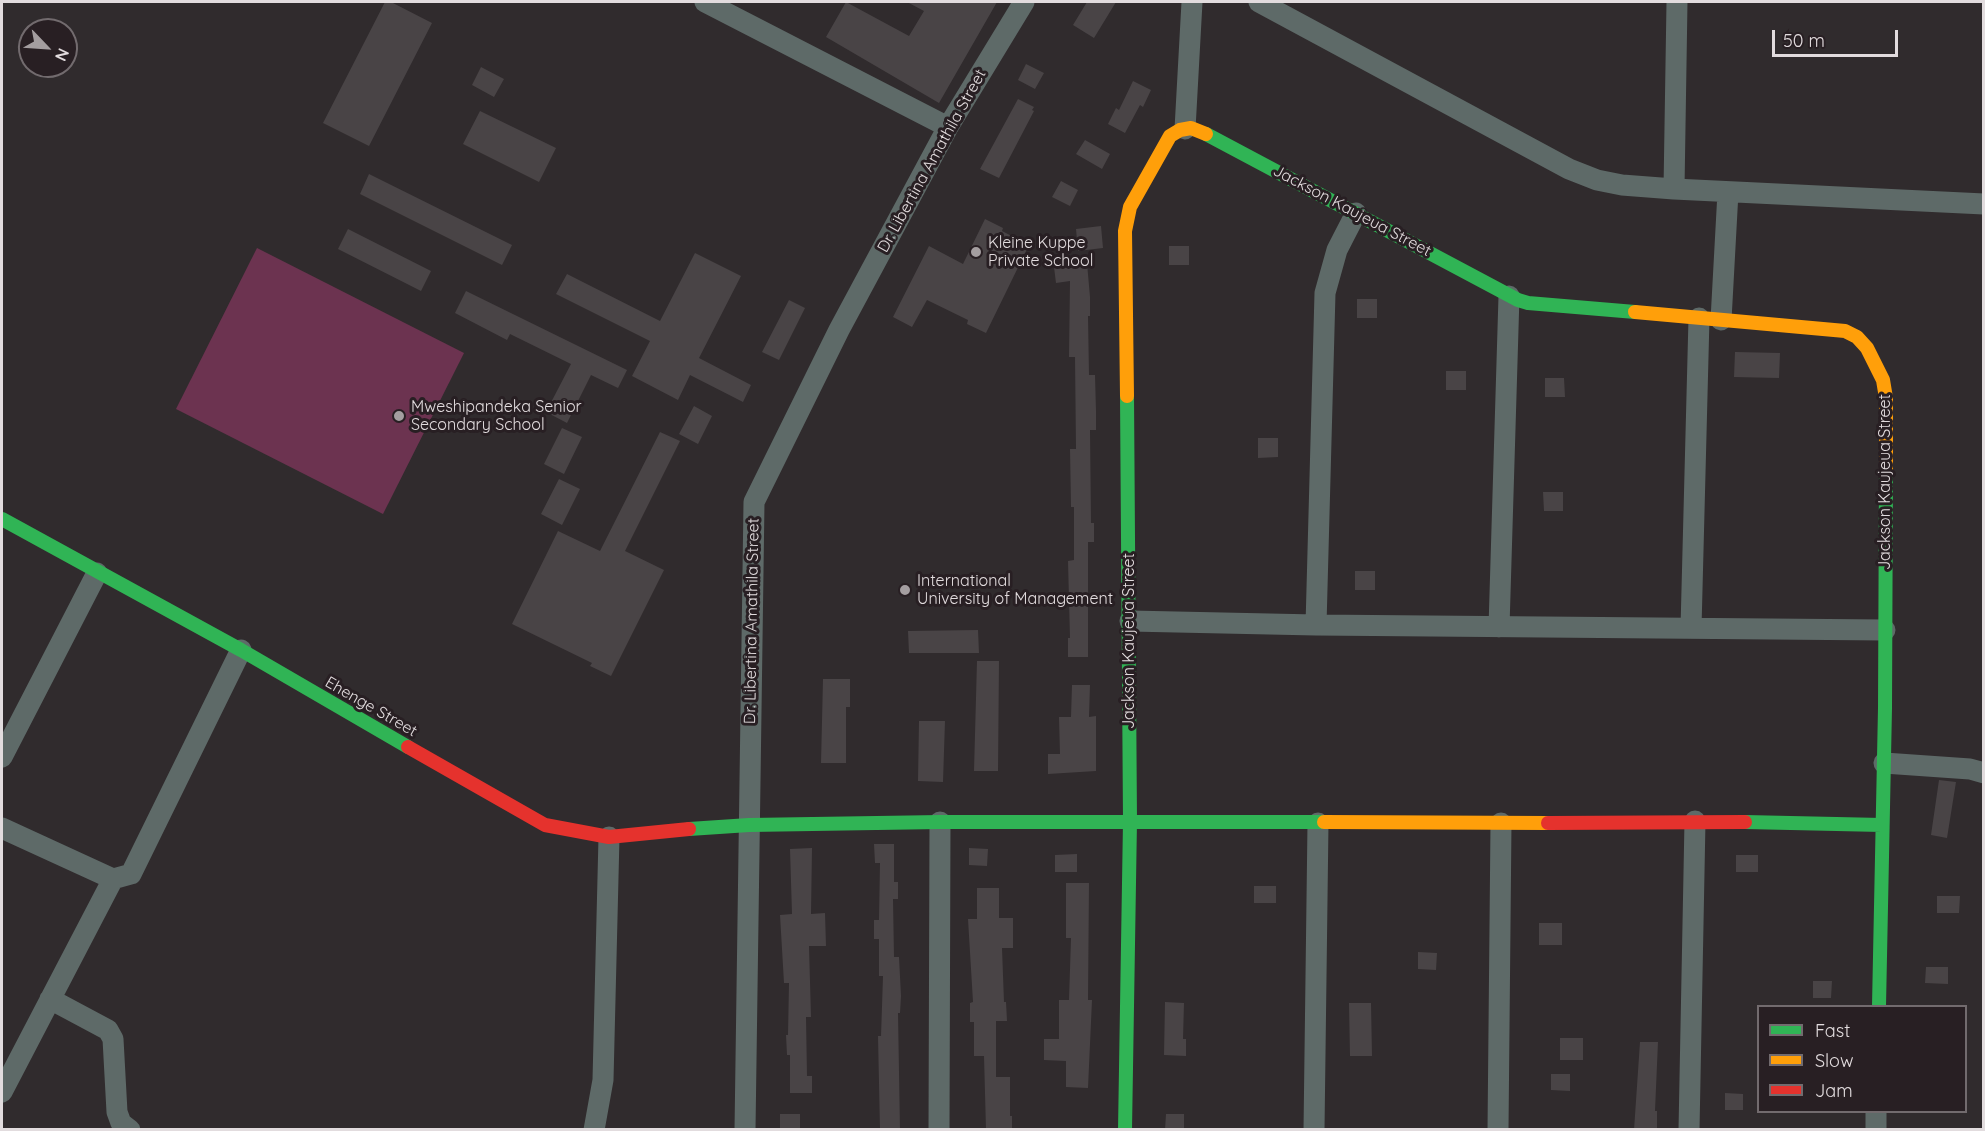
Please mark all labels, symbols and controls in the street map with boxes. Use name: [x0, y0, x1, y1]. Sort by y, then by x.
north arrow: [18, 18, 78, 78]
scale bar: [1775, 18, 1901, 56]
text: 50 m: [1783, 29, 1825, 52]
text: N: [51, 45, 74, 64]
street label: Dr. Libertina Amathila Street: [874, 66, 990, 256]
street label: Jackson Kaujeua Street: [1270, 161, 1434, 261]
place label: Kleine Kuppe Private School: [988, 233, 1093, 271]
marker: Kleine Kuppe Private School: [969, 245, 983, 259]
street label: Jackson Kaujeua Street: [1875, 394, 1895, 570]
place label: Mweshipandeka Senior Secondary School: [411, 397, 582, 435]
marker: Mweshipandeka Senior Secondary School: [392, 409, 406, 423]
street label: Dr. Libertina Amathila Street: [741, 518, 763, 724]
street label: Jackson Kaujeua Street: [1119, 553, 1139, 729]
place label: International University of Management: [917, 571, 1113, 609]
marker: International University of Management: [898, 583, 912, 597]
street label: Ehenge Street: [321, 673, 421, 741]
legend: [1757, 1005, 1967, 1113]
text: Fast: [1815, 1019, 1850, 1042]
text: Slow: [1815, 1049, 1853, 1072]
text: Jam: [1815, 1079, 1853, 1102]

